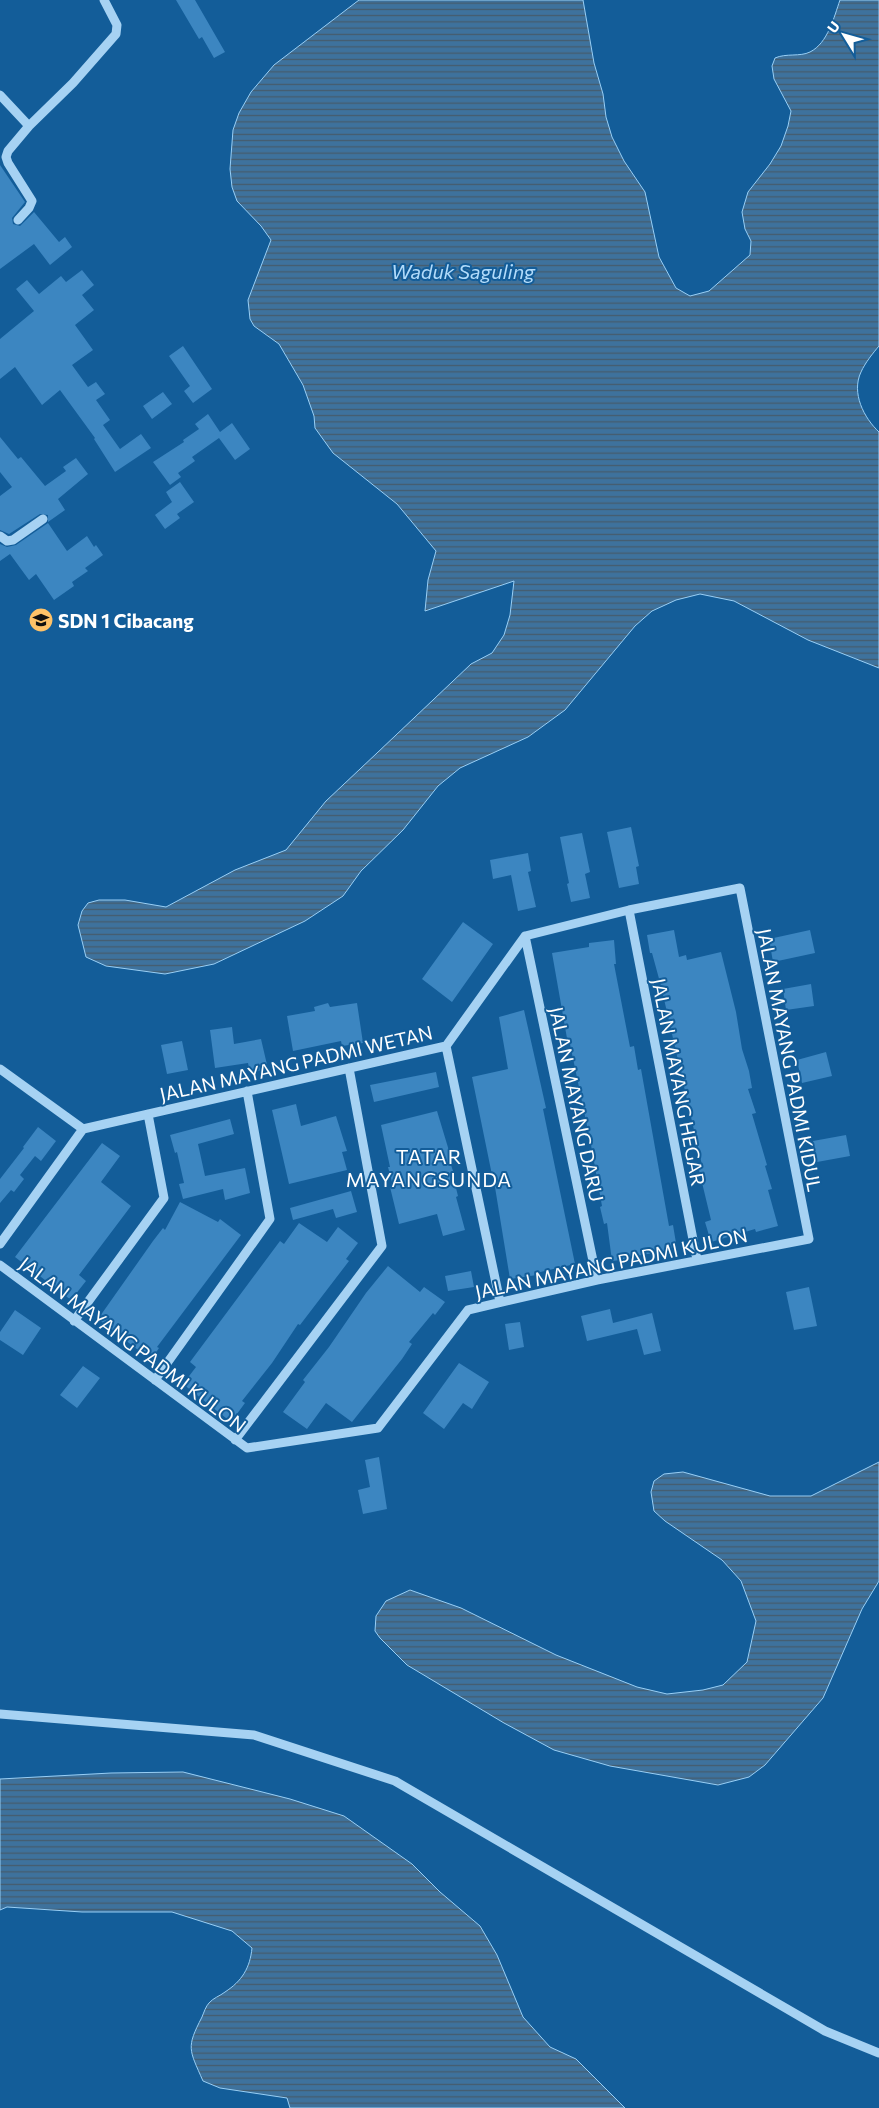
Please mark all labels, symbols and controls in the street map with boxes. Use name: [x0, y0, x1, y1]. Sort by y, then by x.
north arrow: [819, 10, 869, 60]
text: U: [823, 18, 843, 36]
water label: Waduk Saguling: [391, 259, 536, 283]
school or university icon: SDN 1 Cibacang: [28, 607, 54, 633]
place label: SDN 1 Cibacang: [58, 609, 194, 632]
street label: JALAN MAYANG PADMI KIDUL: [753, 926, 827, 1194]
street label: JALAN MAYANG HEGAR: [648, 976, 710, 1188]
street label: JALAN MAYANG DARU: [545, 1004, 609, 1204]
street label: JALAN MAYANG PADMI WETAN: [157, 1020, 435, 1106]
district label: TATAR MAYANGSUNDA: [346, 1144, 512, 1191]
street label: JALAN MAYANG PADMI KULON: [473, 1223, 749, 1303]
street label: JALAN MAYANG PADMI KULON: [15, 1251, 251, 1437]

